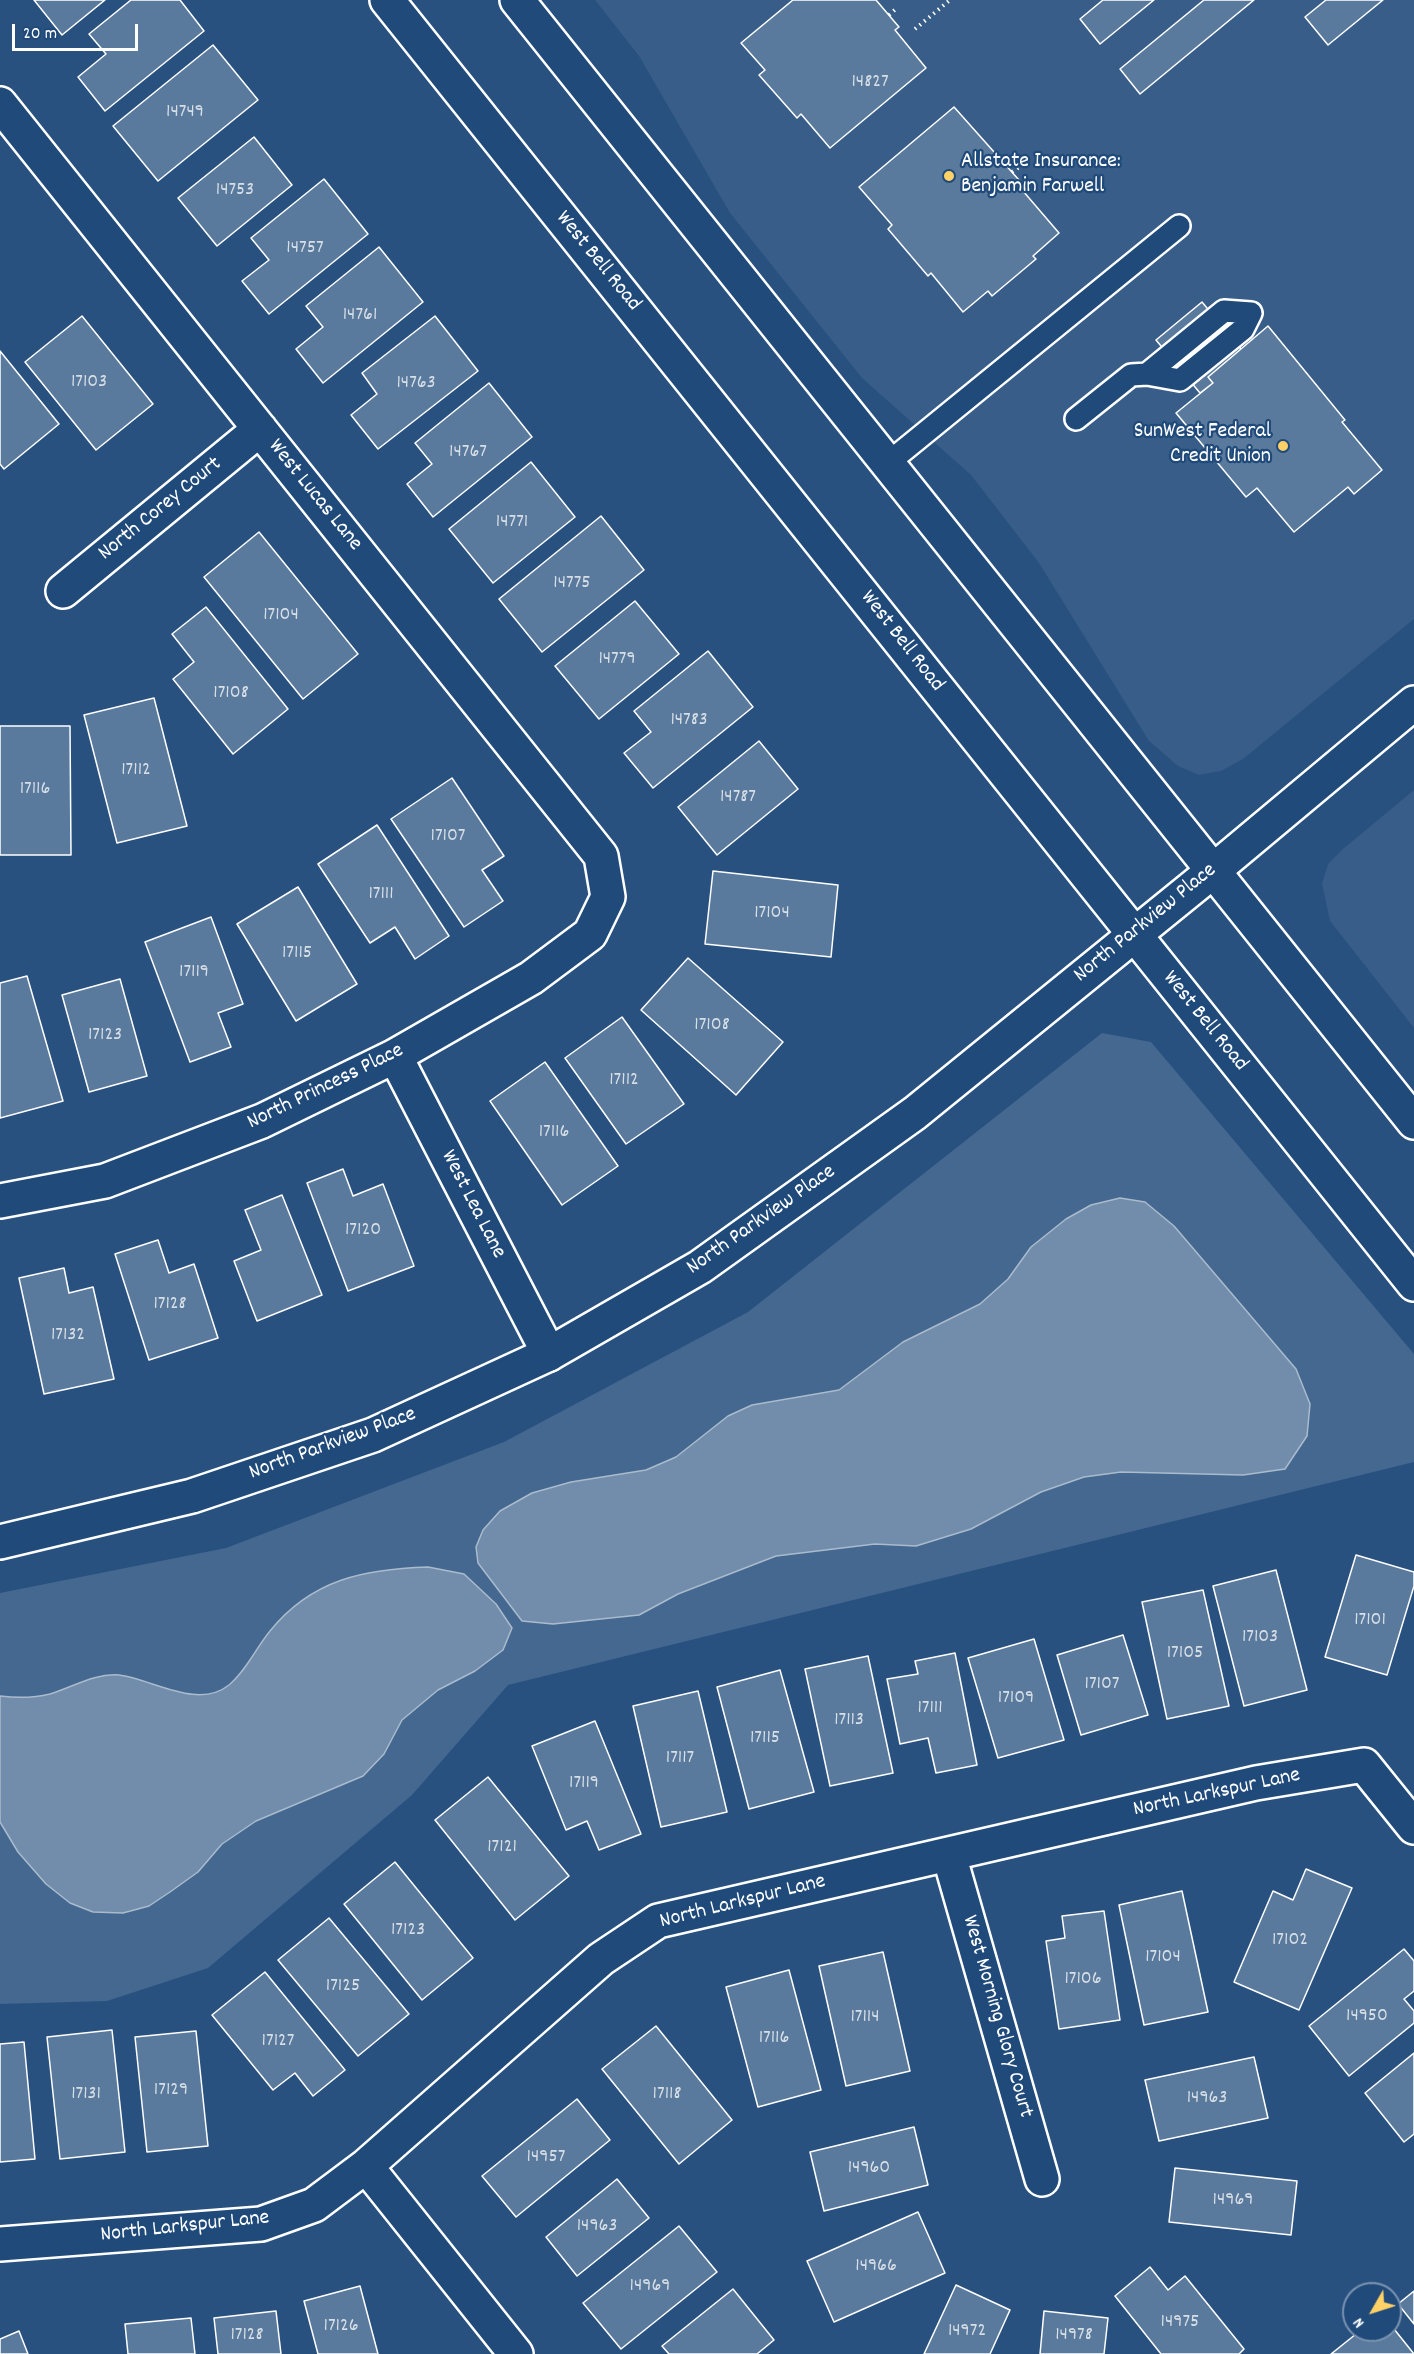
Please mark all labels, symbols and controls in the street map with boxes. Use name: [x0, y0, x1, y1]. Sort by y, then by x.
scale bar: [15, 12, 141, 50]
text: 20 m: [23, 22, 57, 47]
house number: 14827: [851, 71, 889, 95]
house number: 14749: [166, 101, 204, 125]
place label: Allstate Insurance: Benjamin Farwell: [961, 150, 1121, 202]
marker: Allstate Insurance: Benjamin Farwell: [942, 169, 956, 183]
house number: 14753: [216, 179, 254, 203]
street label: West Bell Road: [549, 206, 645, 318]
house number: 14757: [286, 237, 324, 261]
house number: 14761: [343, 304, 377, 328]
house number: 17103: [71, 371, 107, 395]
house number: 14763: [396, 372, 436, 396]
place label: SunWest Federal Credit Union: [1134, 420, 1271, 472]
street label: West Lucas Lane: [261, 435, 367, 557]
marker: SunWest Federal Credit Union: [1276, 439, 1290, 453]
house number: 14767: [449, 441, 487, 465]
street label: North Corey Court: [94, 452, 228, 568]
house number: 14771: [496, 511, 528, 535]
house number: 14775: [553, 572, 591, 596]
street label: West Bell Road: [853, 586, 949, 698]
house number: 17104: [263, 604, 299, 628]
house number: 14779: [598, 648, 636, 672]
house number: 17108: [213, 682, 249, 706]
house number: 14783: [670, 709, 708, 733]
house number: 17112: [121, 759, 151, 783]
house number: 17116: [20, 778, 50, 802]
house number: 14787: [720, 786, 756, 810]
house number: 17107: [431, 825, 465, 849]
street label: North Parkview Place: [1069, 858, 1223, 990]
house number: 17111: [368, 883, 394, 907]
house number: 17104: [754, 902, 790, 926]
house number: 17115: [282, 942, 312, 966]
house number: 17119: [179, 961, 209, 985]
street label: West Bell Road: [1156, 966, 1252, 1078]
house number: 17108: [694, 1014, 730, 1038]
house number: 17123: [88, 1024, 122, 1048]
street label: North Princess Place: [244, 1039, 408, 1137]
house number: 17112: [609, 1069, 639, 1093]
house number: 17116: [539, 1121, 569, 1145]
street label: West Lea Lane: [433, 1146, 511, 1264]
street label: North Parkview Place: [682, 1160, 842, 1282]
house number: 17120: [345, 1219, 381, 1243]
house number: 17128: [153, 1293, 187, 1317]
house number: 17132: [51, 1324, 85, 1348]
street label: North Parkview Place: [246, 1403, 420, 1487]
house number: 17101: [1354, 1609, 1386, 1633]
house number: 17103: [1242, 1626, 1278, 1650]
house number: 17105: [1167, 1642, 1203, 1666]
house number: 17107: [1085, 1673, 1119, 1697]
house number: 17109: [998, 1687, 1034, 1711]
house number: 17111: [917, 1697, 943, 1721]
house number: 17113: [834, 1709, 864, 1733]
house number: 17115: [750, 1727, 780, 1751]
house number: 17117: [666, 1747, 694, 1771]
street label: North Larkspur Lane: [1131, 1763, 1303, 1825]
house number: 17119: [569, 1772, 599, 1796]
house number: 17121: [487, 1836, 517, 1860]
street label: North Larkspur Lane: [657, 1870, 829, 1936]
street label: West Morning Glory Court: [954, 1913, 1038, 2121]
house number: 17123: [391, 1919, 425, 1943]
house number: 17102: [1272, 1929, 1308, 1953]
house number: 17104: [1145, 1946, 1181, 1970]
house number: 17106: [1064, 1968, 1102, 1992]
house number: 17125: [326, 1975, 360, 1999]
house number: 14950: [1346, 2005, 1388, 2029]
house number: 17114: [850, 2006, 880, 2030]
house number: 17116: [759, 2027, 789, 2051]
house number: 17127: [262, 2030, 294, 2054]
house number: 17129: [154, 2079, 188, 2103]
house number: 17131: [71, 2083, 101, 2107]
house number: 17118: [653, 2083, 681, 2107]
house number: 14963: [1187, 2087, 1227, 2111]
house number: 14957: [527, 2146, 565, 2170]
house number: 14960: [848, 2157, 890, 2181]
house number: 14969: [1213, 2189, 1253, 2213]
street label: North Larkspur Lane: [99, 2206, 271, 2250]
house number: 14963: [577, 2215, 617, 2239]
house number: 14966: [855, 2255, 897, 2279]
house number: 14969: [630, 2275, 670, 2299]
north arrow: [1342, 2282, 1402, 2342]
house number: 14975: [1161, 2311, 1199, 2335]
text: N: [1348, 2312, 1371, 2333]
house number: 17126: [324, 2315, 358, 2339]
house number: 14972: [948, 2320, 986, 2344]
house number: 17128: [230, 2324, 264, 2348]
house number: 14978: [1055, 2324, 1093, 2348]

